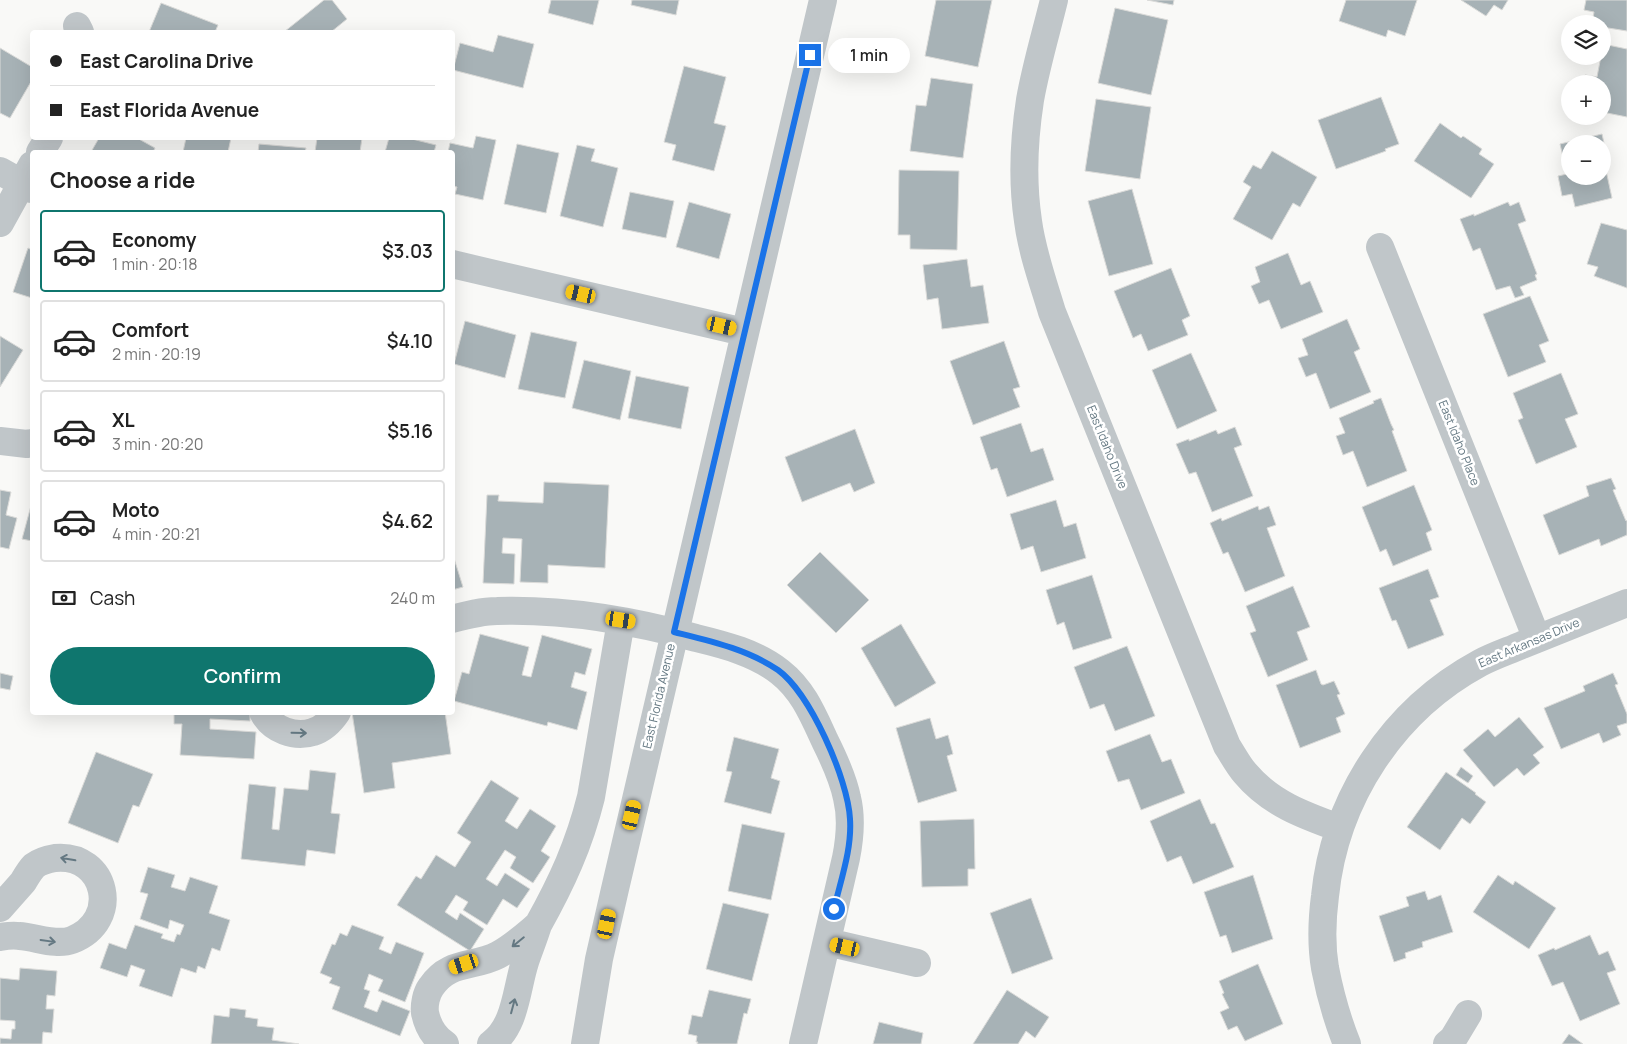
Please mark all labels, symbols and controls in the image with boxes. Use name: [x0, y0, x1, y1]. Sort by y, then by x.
map controls: [1561, 15, 1611, 185]
button: layers: [1561, 15, 1611, 65]
callout: 1 min: [828, 38, 910, 72]
route end: [799, 44, 821, 66]
text: 1 min: [850, 44, 888, 66]
text: East Carolina Drive: [80, 48, 254, 74]
button: +: [1561, 75, 1611, 125]
text: East Florida Avenue: [80, 97, 259, 123]
button: −: [1561, 135, 1611, 185]
text: Choose a ride: [50, 165, 195, 195]
text: Economy: [112, 227, 196, 253]
icon: car: [52, 229, 97, 274]
text: $3.03: [382, 238, 433, 264]
text: 1 min · 20:18: [112, 253, 197, 275]
car: [564, 283, 597, 305]
car: [705, 315, 738, 337]
text: Comfort: [112, 317, 189, 343]
icon: car: [52, 319, 97, 364]
text: $4.10: [387, 328, 433, 354]
text: 2 min · 20:19: [112, 343, 201, 365]
street label: East Idaho Place: [1435, 398, 1484, 488]
street label: East Idaho Drive: [1083, 403, 1132, 491]
text: XL: [112, 407, 135, 433]
icon: car: [52, 409, 97, 454]
text: $5.16: [387, 418, 433, 444]
text: 3 min · 20:20: [112, 433, 203, 455]
text: Moto: [112, 497, 159, 523]
icon: car: [52, 499, 97, 544]
text: $4.62: [382, 508, 433, 534]
text: 4 min · 20:21: [112, 523, 201, 545]
icon: cash: [50, 584, 78, 612]
text: Cash: [90, 585, 135, 611]
text: 240 m: [390, 587, 435, 609]
car: [605, 610, 636, 630]
street label: East Arkansas Drive: [1476, 614, 1582, 672]
street label: East Florida Avenue: [638, 642, 679, 750]
button: Confirm: [50, 647, 435, 705]
one-way arrow: [290, 728, 307, 738]
car: [621, 799, 642, 831]
one-way arrow: [60, 854, 76, 864]
route start: [823, 898, 845, 920]
car: [596, 908, 617, 940]
one-way arrow: [40, 936, 56, 946]
car: [828, 936, 861, 958]
one-way arrow: [511, 937, 524, 948]
car: [447, 952, 480, 976]
one-way arrow: [509, 999, 518, 1015]

